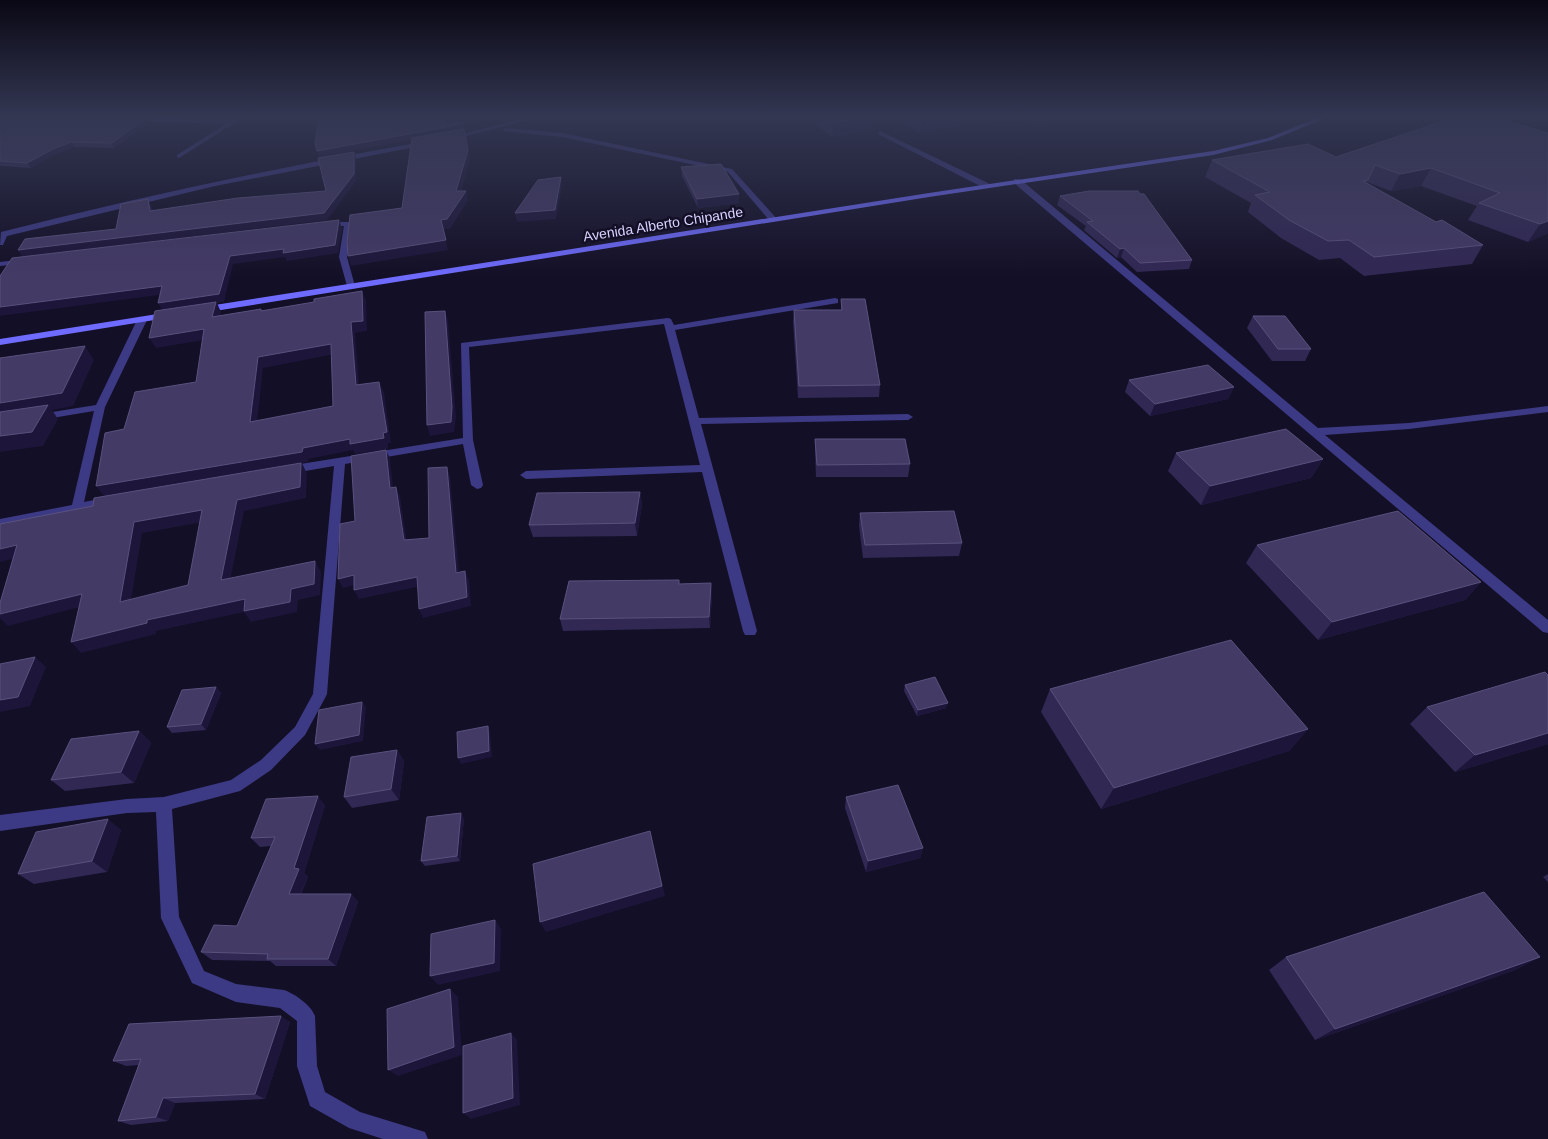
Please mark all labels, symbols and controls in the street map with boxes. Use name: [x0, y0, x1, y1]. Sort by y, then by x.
street label: Avenida Alberto Chipande: [582, 203, 744, 245]

